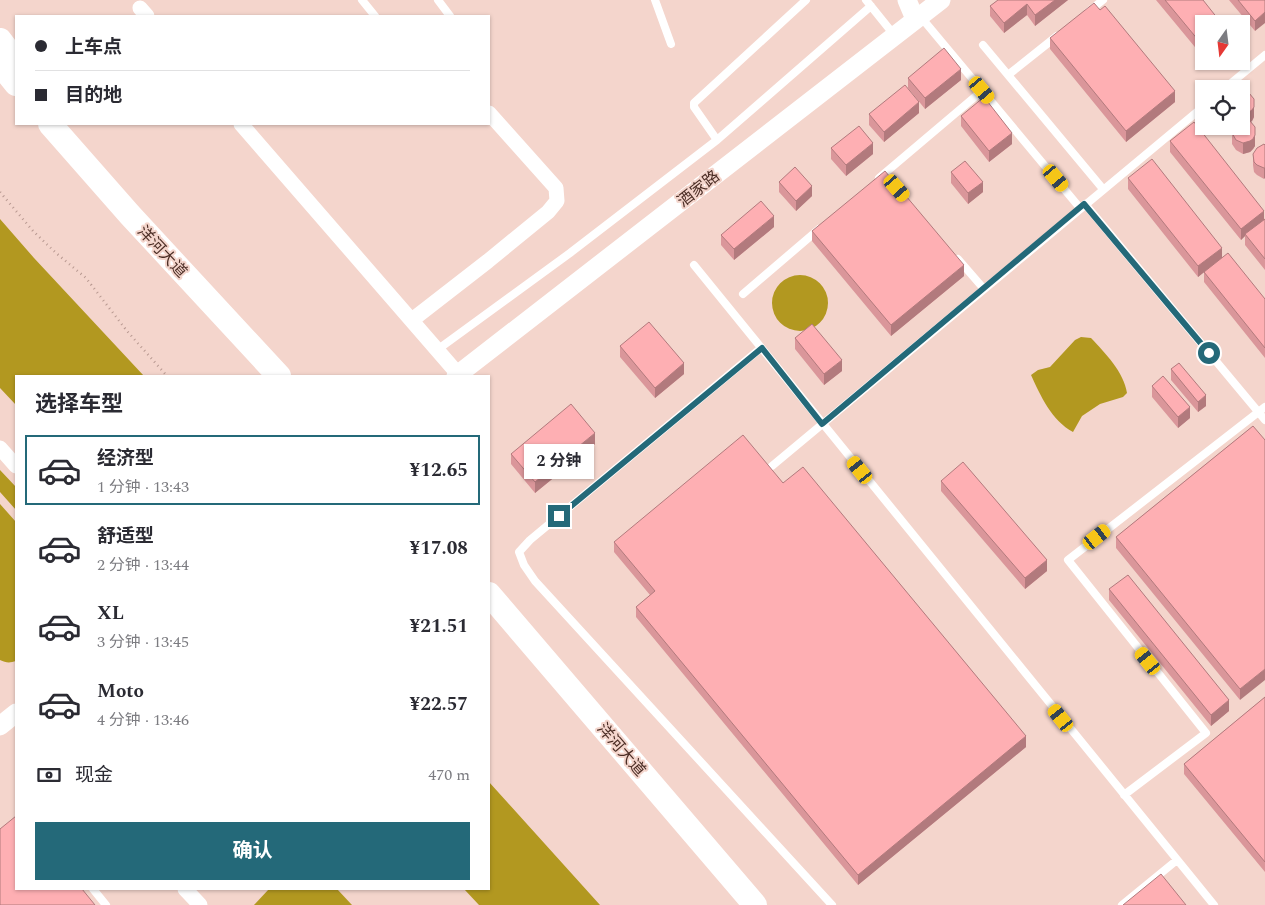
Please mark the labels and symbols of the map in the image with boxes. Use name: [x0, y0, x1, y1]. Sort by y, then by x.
north arrow: [1195, 15, 1250, 70]
car: [966, 74, 997, 106]
car: [1040, 162, 1071, 194]
street label: 酒家路: [672, 165, 725, 213]
car: [881, 172, 912, 204]
street label: 洋河大道: [132, 220, 193, 283]
route start: [1198, 342, 1220, 364]
callout: 2 分钟: [524, 444, 594, 478]
car: [844, 454, 875, 486]
route end: [548, 505, 570, 527]
car: [1080, 522, 1113, 552]
car: [1132, 645, 1163, 677]
car: [1045, 702, 1076, 734]
street label: 洋河大道: [591, 718, 651, 782]

